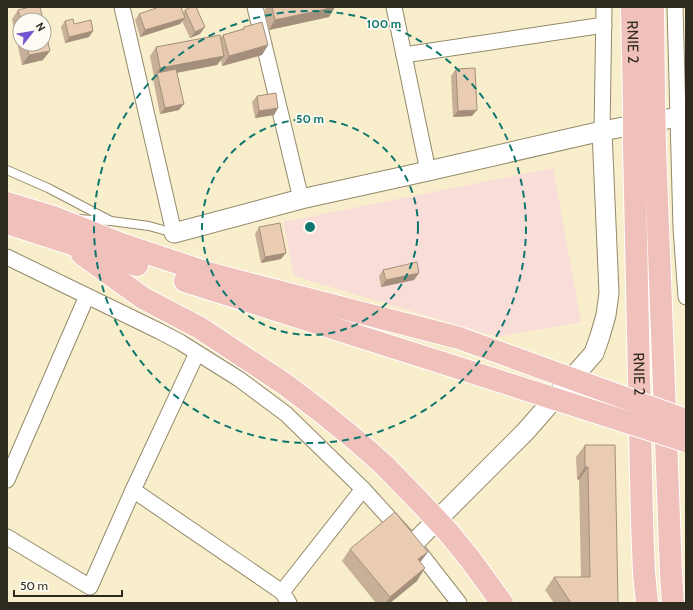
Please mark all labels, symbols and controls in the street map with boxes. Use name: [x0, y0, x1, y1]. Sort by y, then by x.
north arrow: [12, 12, 52, 52]
text: 100 m: [367, 16, 401, 31]
text: N: [33, 20, 49, 34]
street label: RNIE 2: [623, 20, 642, 64]
text: 50 m: [296, 111, 324, 126]
centre of rings: [303, 220, 317, 234]
street label: RNIE 2: [629, 352, 648, 396]
scale bar: [14, 572, 122, 598]
text: 50 m: [20, 578, 48, 593]

